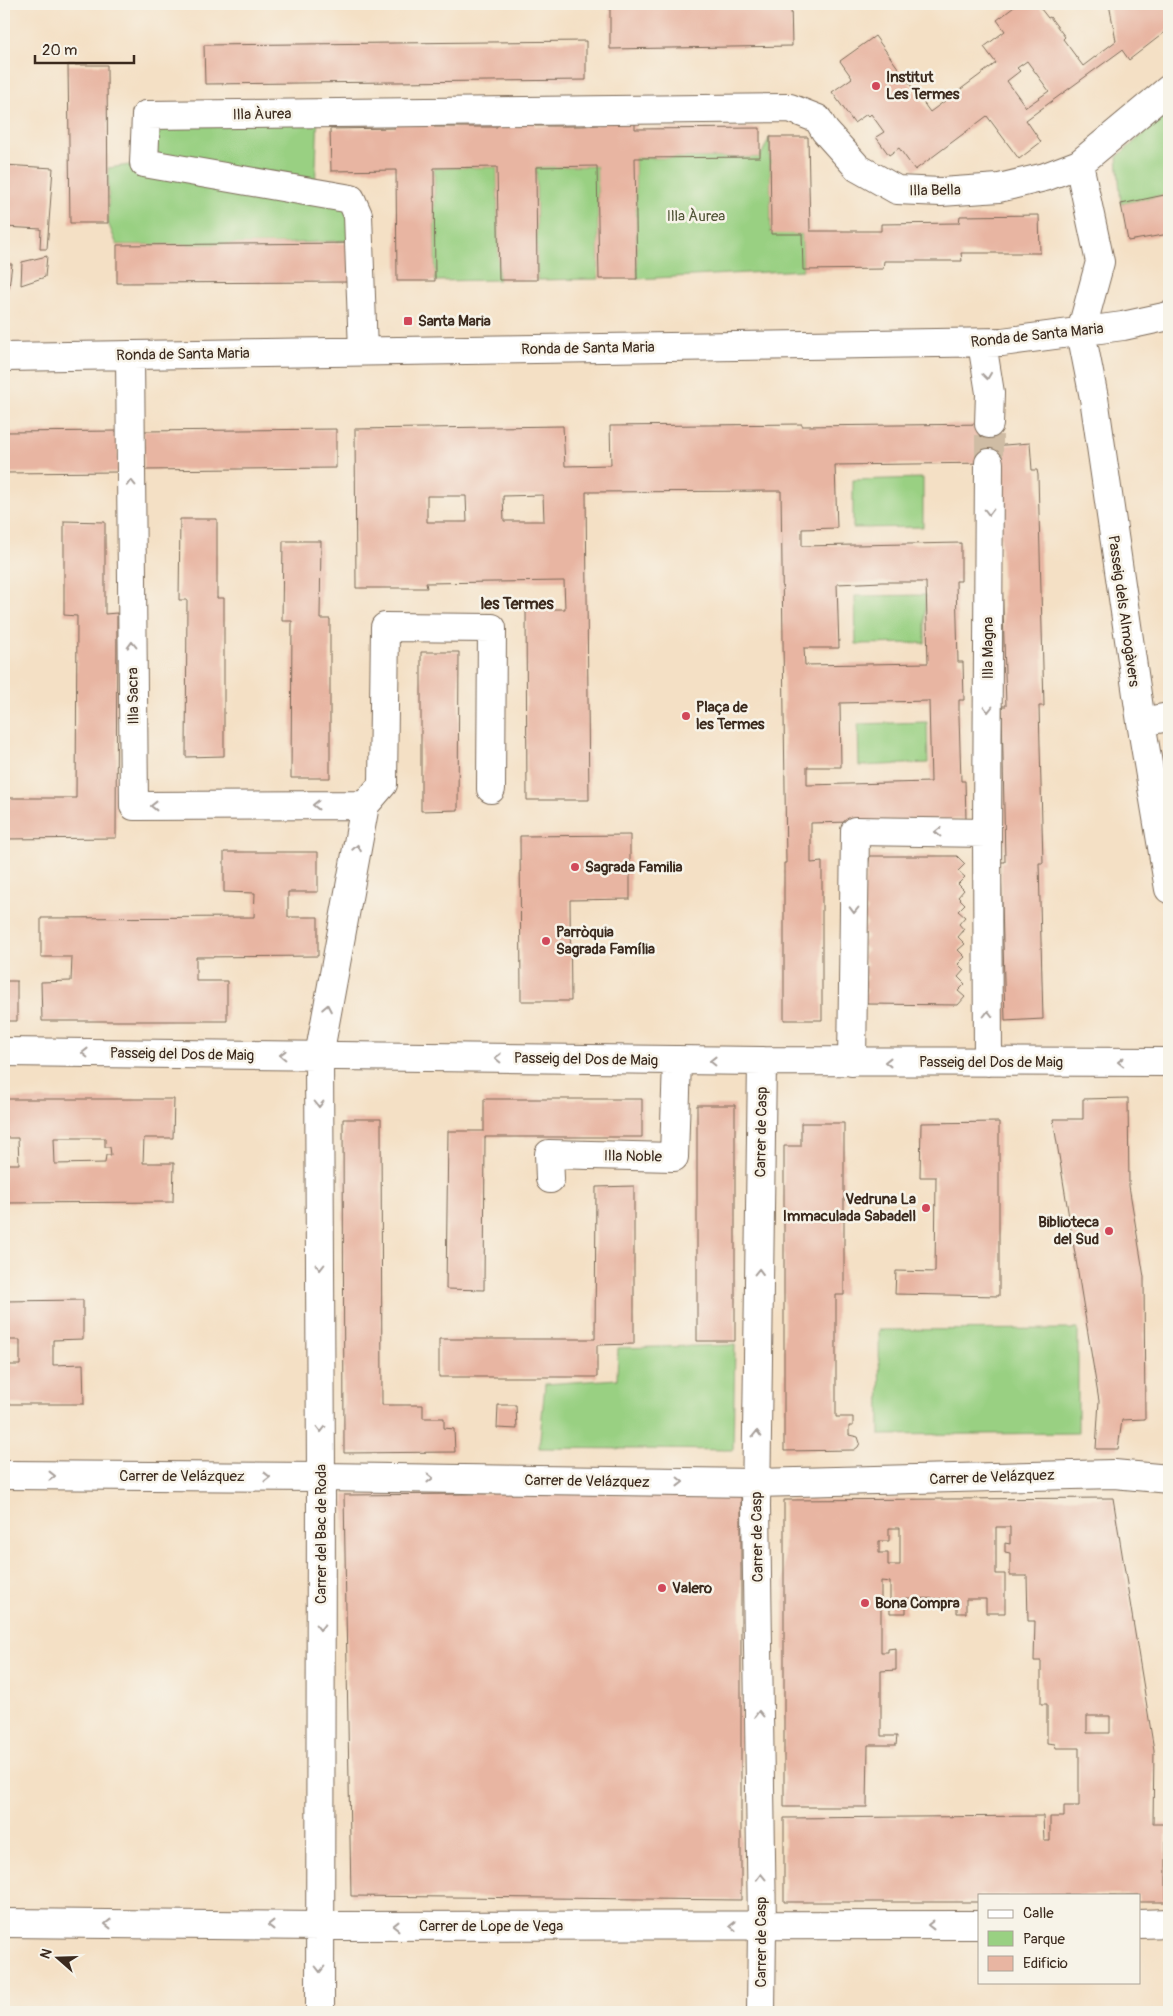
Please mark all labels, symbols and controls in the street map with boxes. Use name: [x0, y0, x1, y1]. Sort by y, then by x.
scale bar: [35, 32, 134, 64]
text: 20 m: [42, 41, 77, 60]
place label: Institut Les Termes: [886, 68, 960, 104]
marker: Institut Les Termes: [870, 80, 882, 92]
street label: Illa Àurea: [233, 104, 292, 125]
street label: Illa Bella: [909, 181, 961, 200]
park label: Illa Àurea: [667, 207, 725, 226]
place label: Santa Maria: [418, 312, 491, 331]
marker: Santa Maria: [402, 315, 414, 327]
street label: Ronda de Santa Maria: [970, 319, 1104, 352]
street label: Ronda de Santa Maria: [521, 338, 655, 359]
street label: Ronda de Santa Maria: [116, 344, 250, 365]
one-way arrow: [981, 372, 992, 380]
one-way arrow: [125, 479, 136, 487]
one-way arrow: [984, 508, 994, 516]
street label: Passeig dels Almogàvers: [1103, 534, 1144, 688]
district label: les Termes: [480, 594, 554, 614]
street label: Illa Magna: [979, 617, 998, 679]
one-way arrow: [127, 641, 138, 649]
street label: Illa Sacra: [124, 667, 143, 725]
place label: Plaça de les Termes: [696, 698, 765, 734]
one-way arrow: [983, 706, 993, 714]
marker: Plaça de les Termes: [680, 710, 692, 722]
one-way arrow: [312, 800, 320, 810]
one-way arrow: [149, 801, 157, 811]
one-way arrow: [934, 827, 942, 837]
one-way arrow: [351, 843, 362, 852]
place label: Sagrada Familia: [585, 858, 683, 877]
marker: Sagrada Familia: [569, 861, 581, 873]
one-way arrow: [849, 906, 859, 914]
place label: Parròquia Sagrada Família: [556, 923, 655, 959]
marker: Parròquia Sagrada Família: [540, 935, 552, 947]
one-way arrow: [322, 1003, 332, 1012]
one-way arrow: [983, 1009, 993, 1017]
street label: Passeig del Dos de Maig: [110, 1044, 254, 1065]
one-way arrow: [81, 1048, 89, 1058]
street label: Passeig del Dos de Maig: [514, 1049, 658, 1070]
one-way arrow: [279, 1050, 286, 1060]
one-way arrow: [494, 1053, 502, 1063]
street label: Passeig del Dos de Maig: [919, 1053, 1063, 1072]
one-way arrow: [709, 1056, 716, 1066]
one-way arrow: [884, 1057, 892, 1067]
one-way arrow: [1116, 1057, 1124, 1067]
street label: Carrer de Casp: [751, 1086, 772, 1178]
one-way arrow: [314, 1101, 324, 1109]
street label: Illa Noble: [604, 1146, 663, 1167]
place label: Vedruna La Immaculada Sabadell: [783, 1190, 916, 1226]
marker: Vedruna La Immaculada Sabadell: [920, 1202, 932, 1214]
place label: Biblioteca del Sud: [1038, 1213, 1099, 1249]
marker: Biblioteca del Sud: [1103, 1225, 1115, 1237]
one-way arrow: [315, 1264, 325, 1271]
one-way arrow: [754, 1268, 764, 1276]
one-way arrow: [316, 1426, 326, 1434]
one-way arrow: [752, 1430, 762, 1438]
street label: Carrer del Bac de Roda: [312, 1464, 331, 1604]
street label: Carrer de Velázquez: [929, 1466, 1055, 1489]
street label: Carrer de Velázquez: [119, 1467, 245, 1486]
one-way arrow: [49, 1471, 57, 1481]
street label: Carrer de Velázquez: [524, 1471, 650, 1492]
one-way arrow: [264, 1472, 272, 1482]
one-way arrow: [426, 1473, 434, 1484]
one-way arrow: [676, 1477, 684, 1487]
street label: Carrer de Casp: [747, 1491, 768, 1583]
place label: Valero: [672, 1579, 712, 1598]
marker: Valero: [656, 1582, 668, 1594]
place label: Bona Compra: [875, 1594, 960, 1613]
marker: Bona Compra: [859, 1597, 871, 1609]
one-way arrow: [315, 1624, 325, 1631]
one-way arrow: [754, 1710, 764, 1718]
one-way arrow: [756, 1873, 766, 1880]
legend: [978, 1894, 1140, 1984]
street label: Carrer de Casp: [752, 1897, 771, 1987]
text: Calle: [1023, 1904, 1054, 1923]
street label: Carrer de Lope de Vega: [419, 1917, 563, 1936]
one-way arrow: [104, 1919, 112, 1929]
one-way arrow: [267, 1920, 275, 1931]
one-way arrow: [926, 1920, 934, 1930]
one-way arrow: [391, 1921, 399, 1931]
one-way arrow: [729, 1921, 736, 1931]
text: Parque: [1023, 1930, 1066, 1949]
north arrow: [32, 1934, 82, 1984]
text: N: [37, 1946, 56, 1961]
text: Edificio: [1023, 1954, 1068, 1973]
one-way arrow: [315, 1966, 325, 1973]

